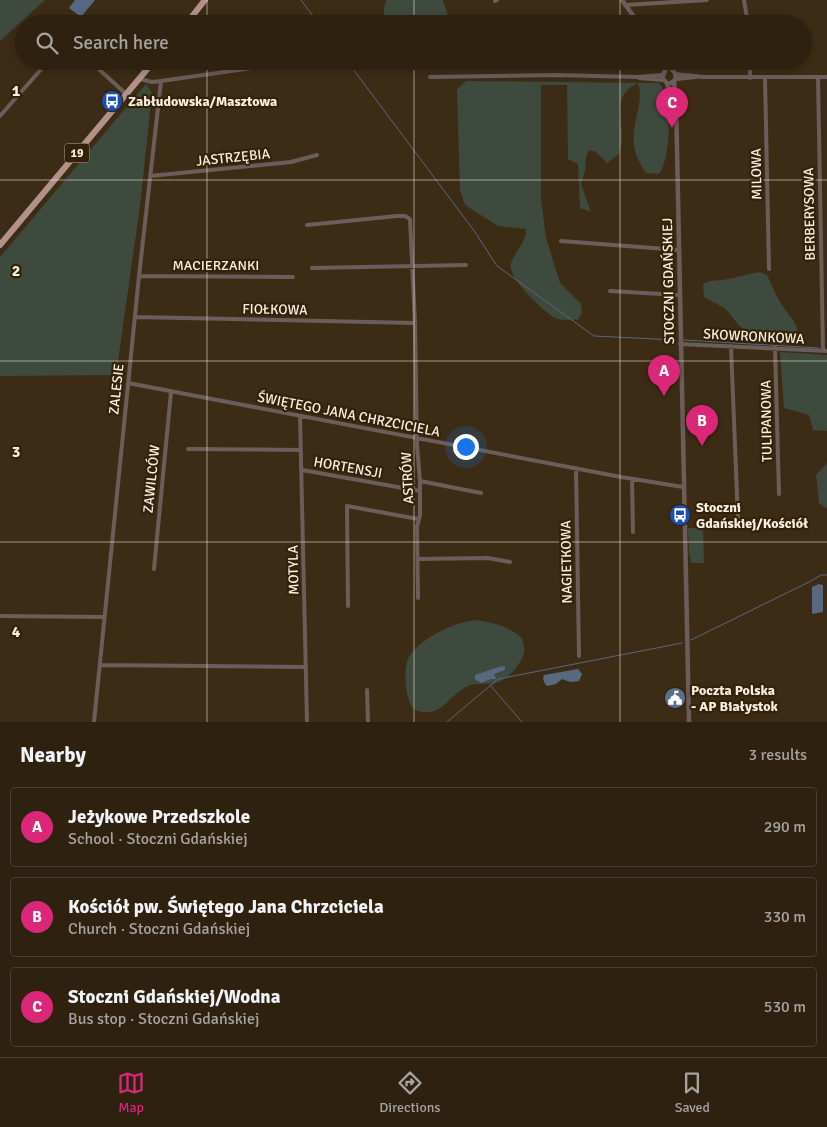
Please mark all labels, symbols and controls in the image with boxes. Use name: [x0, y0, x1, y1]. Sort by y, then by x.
search box: [15, 15, 812, 70]
icon: search: [33, 29, 61, 57]
text: Search here: [73, 31, 169, 55]
text: 1: [12, 81, 21, 101]
pin: C: [656, 87, 688, 128]
bus stop icon: Zabłudowska/Masztowa: [100, 89, 124, 113]
place label: Zabłudowska/Masztowa: [128, 93, 277, 110]
road number: 19: [64, 144, 90, 162]
street label: JASTRZĘBIA: [195, 145, 271, 170]
street label: MILOWA: [748, 148, 765, 200]
street label: BERBERYSOWA: [800, 167, 819, 261]
street label: STOCZNI GDAŃSKIEJ: [659, 218, 678, 344]
street label: MACIERZANKI: [173, 257, 259, 274]
text: 2: [12, 261, 20, 281]
street label: FIOŁKOWA: [242, 300, 308, 319]
street label: SKOWRONKOWA: [703, 325, 805, 348]
pin: A: [648, 355, 680, 396]
street label: ZALESIE: [105, 363, 128, 415]
street label: TULIPANOWA: [757, 379, 776, 462]
street label: ŚWIĘTEGO JANA CHRZCICIELA: [256, 388, 442, 441]
pin: B: [686, 405, 718, 446]
your location: [453, 434, 479, 460]
text: 3: [12, 442, 20, 462]
street label: ZAWILCÓW: [139, 444, 164, 514]
street label: ASTRÓW: [398, 451, 417, 504]
street label: HORTENSJI: [312, 453, 384, 482]
place label: Stoczni Gdańskiej/Kościół: [696, 499, 808, 532]
bus stop icon: Stoczni Gdańskiej/Kościół: [668, 503, 692, 527]
street label: NAGIETKOWA: [557, 520, 576, 604]
street label: MOTYLA: [285, 545, 302, 595]
text: 4: [12, 622, 21, 642]
place label: Poczta Polska - AP Białystok: [691, 682, 779, 715]
public building icon: Poczta Polska - AP Białystok: [663, 686, 687, 710]
text: Nearby: [20, 742, 86, 768]
text: 3 results: [748, 745, 807, 765]
text: Jeżykowe Przedszkole: [68, 805, 250, 829]
text: A: [32, 817, 42, 837]
text: 290 m: [764, 817, 806, 837]
text: School · Stoczni Gdańskiej: [68, 829, 248, 849]
text: Kościół pw. Świętego Jana Chrzciciela: [68, 895, 384, 919]
text: B: [32, 907, 42, 927]
text: 330 m: [764, 907, 806, 927]
text: Church · Stoczni Gdańskiej: [68, 919, 250, 939]
text: Stoczni Gdańskiej/Wodna: [68, 985, 281, 1009]
text: C: [32, 997, 42, 1017]
text: 530 m: [764, 997, 806, 1017]
text: Bus stop · Stoczni Gdańskiej: [68, 1009, 259, 1029]
tab: Map: [117, 1069, 145, 1116]
tab: Directions: [379, 1069, 440, 1116]
tab: Saved: [675, 1069, 710, 1116]

